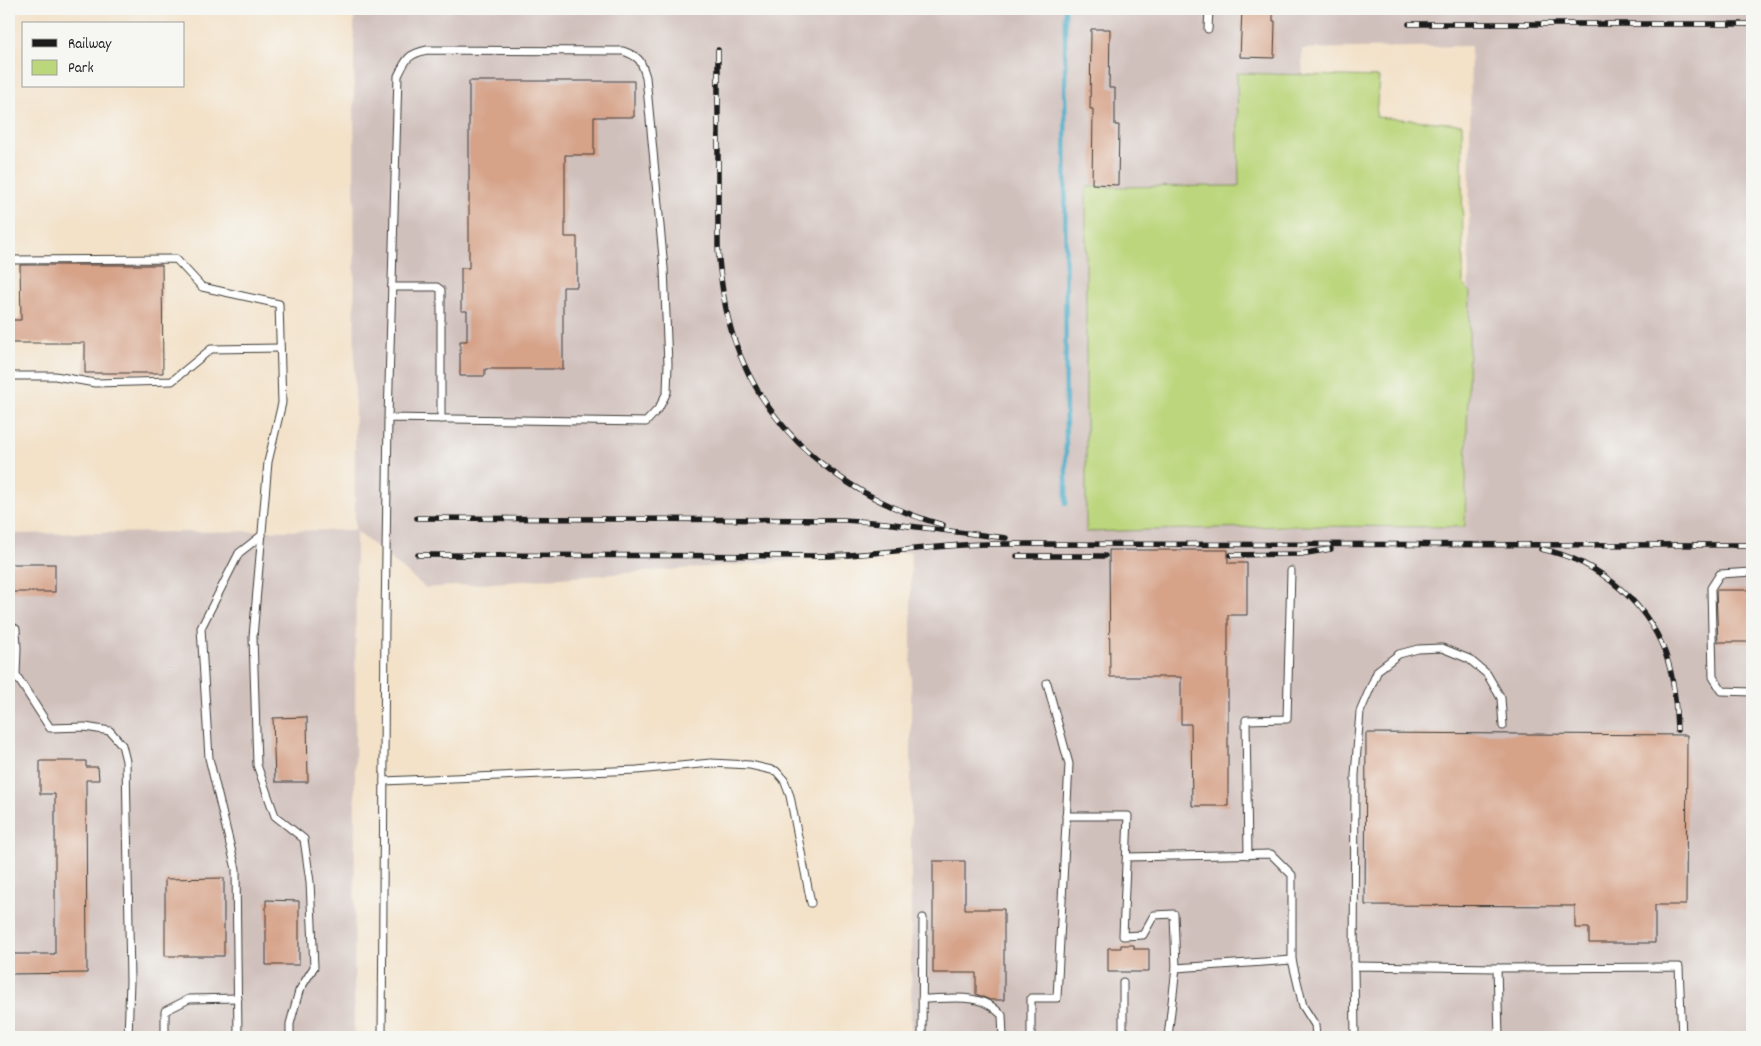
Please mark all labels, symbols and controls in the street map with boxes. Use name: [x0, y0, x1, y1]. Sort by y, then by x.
legend: [22, 22, 185, 88]
text: Railway: [68, 34, 112, 56]
text: Park: [68, 58, 94, 80]

